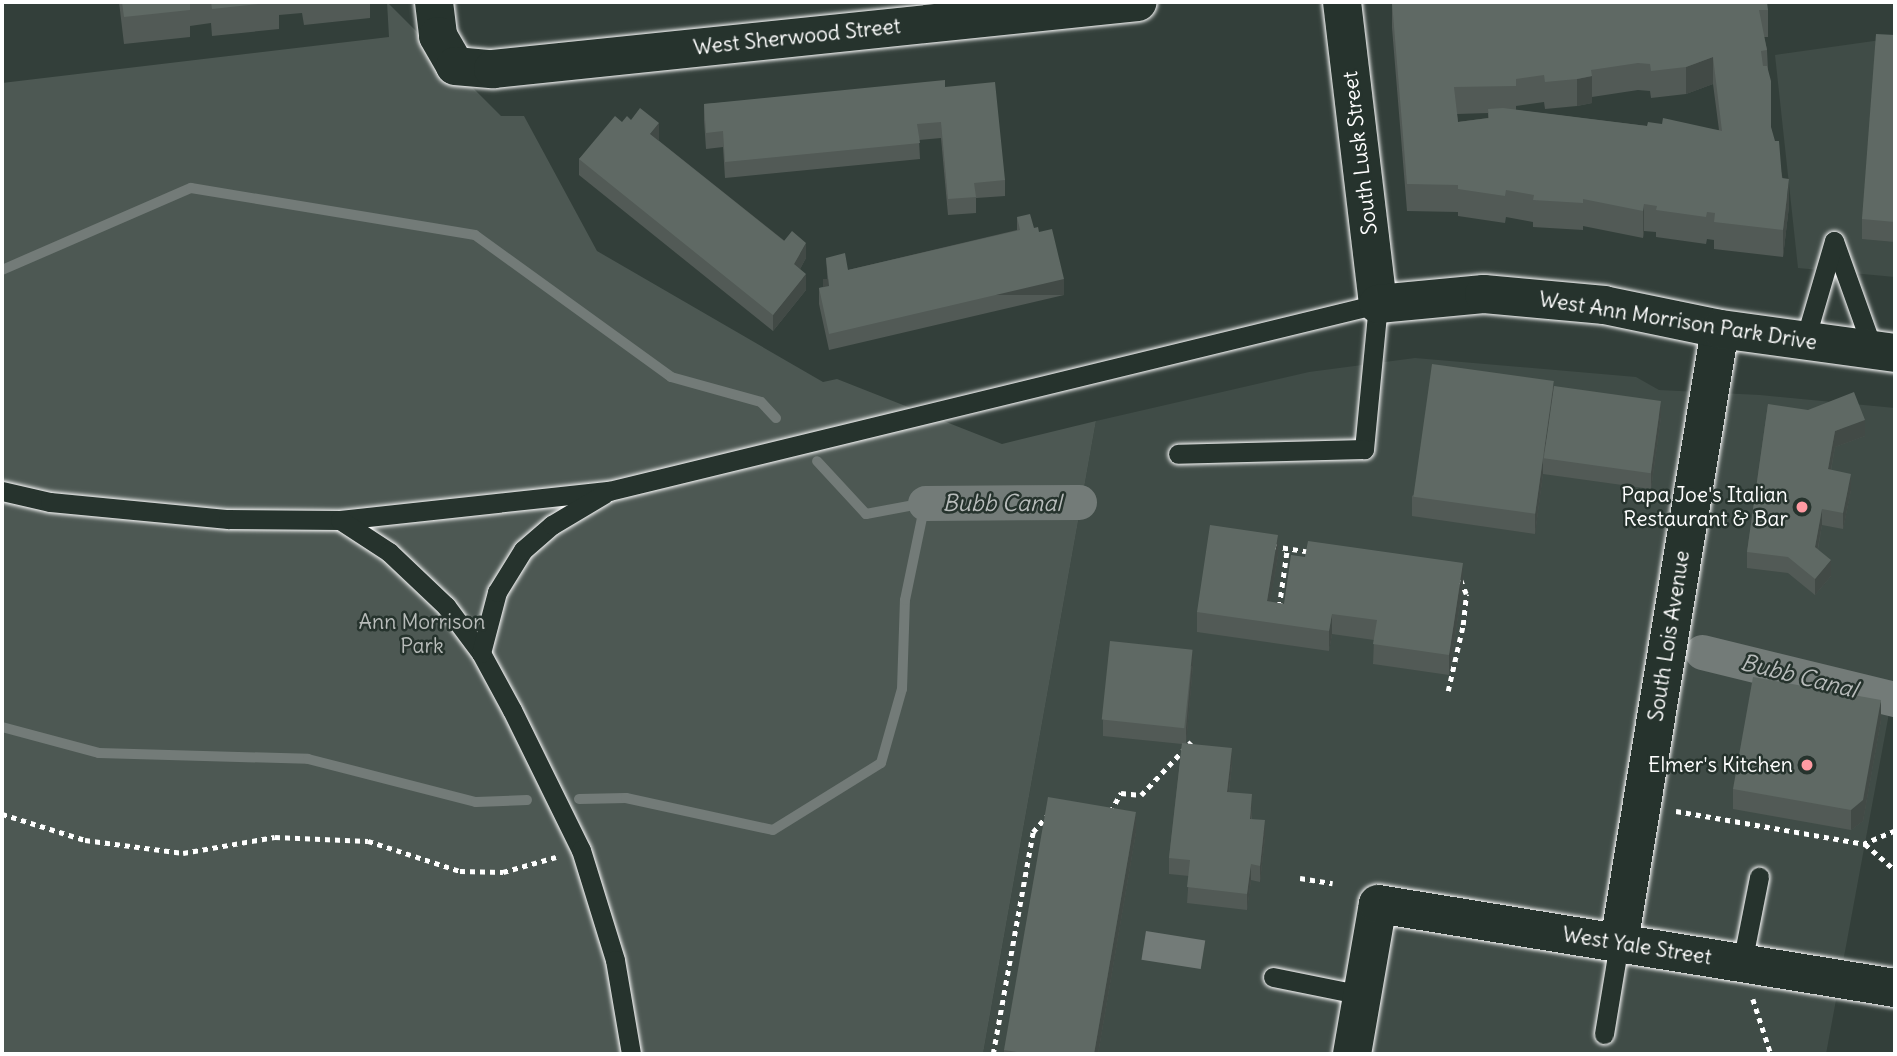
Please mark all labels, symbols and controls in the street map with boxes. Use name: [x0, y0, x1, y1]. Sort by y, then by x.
street label: West Sherwood Street: [692, 14, 902, 60]
street label: South Lusk Street: [1337, 70, 1383, 236]
street label: West Ann Morrison Park Drive: [1537, 287, 1819, 355]
place label: Papa Joe's Italian Restaurant & Bar: [1621, 482, 1788, 532]
water label: Bubb Canal: [942, 489, 1062, 517]
marker: Papa Joe's Italian Restaurant & Bar: [1794, 499, 1810, 515]
street label: South Lois Avenue: [1643, 549, 1695, 723]
park label: Ann Morrison Park: [359, 609, 485, 659]
water label: Bubb Canal: [1738, 648, 1860, 704]
place label: Elmer's Kitchen: [1648, 752, 1793, 778]
marker: Elmer's Kitchen: [1799, 757, 1815, 773]
street label: West Yale Street: [1561, 922, 1713, 970]

